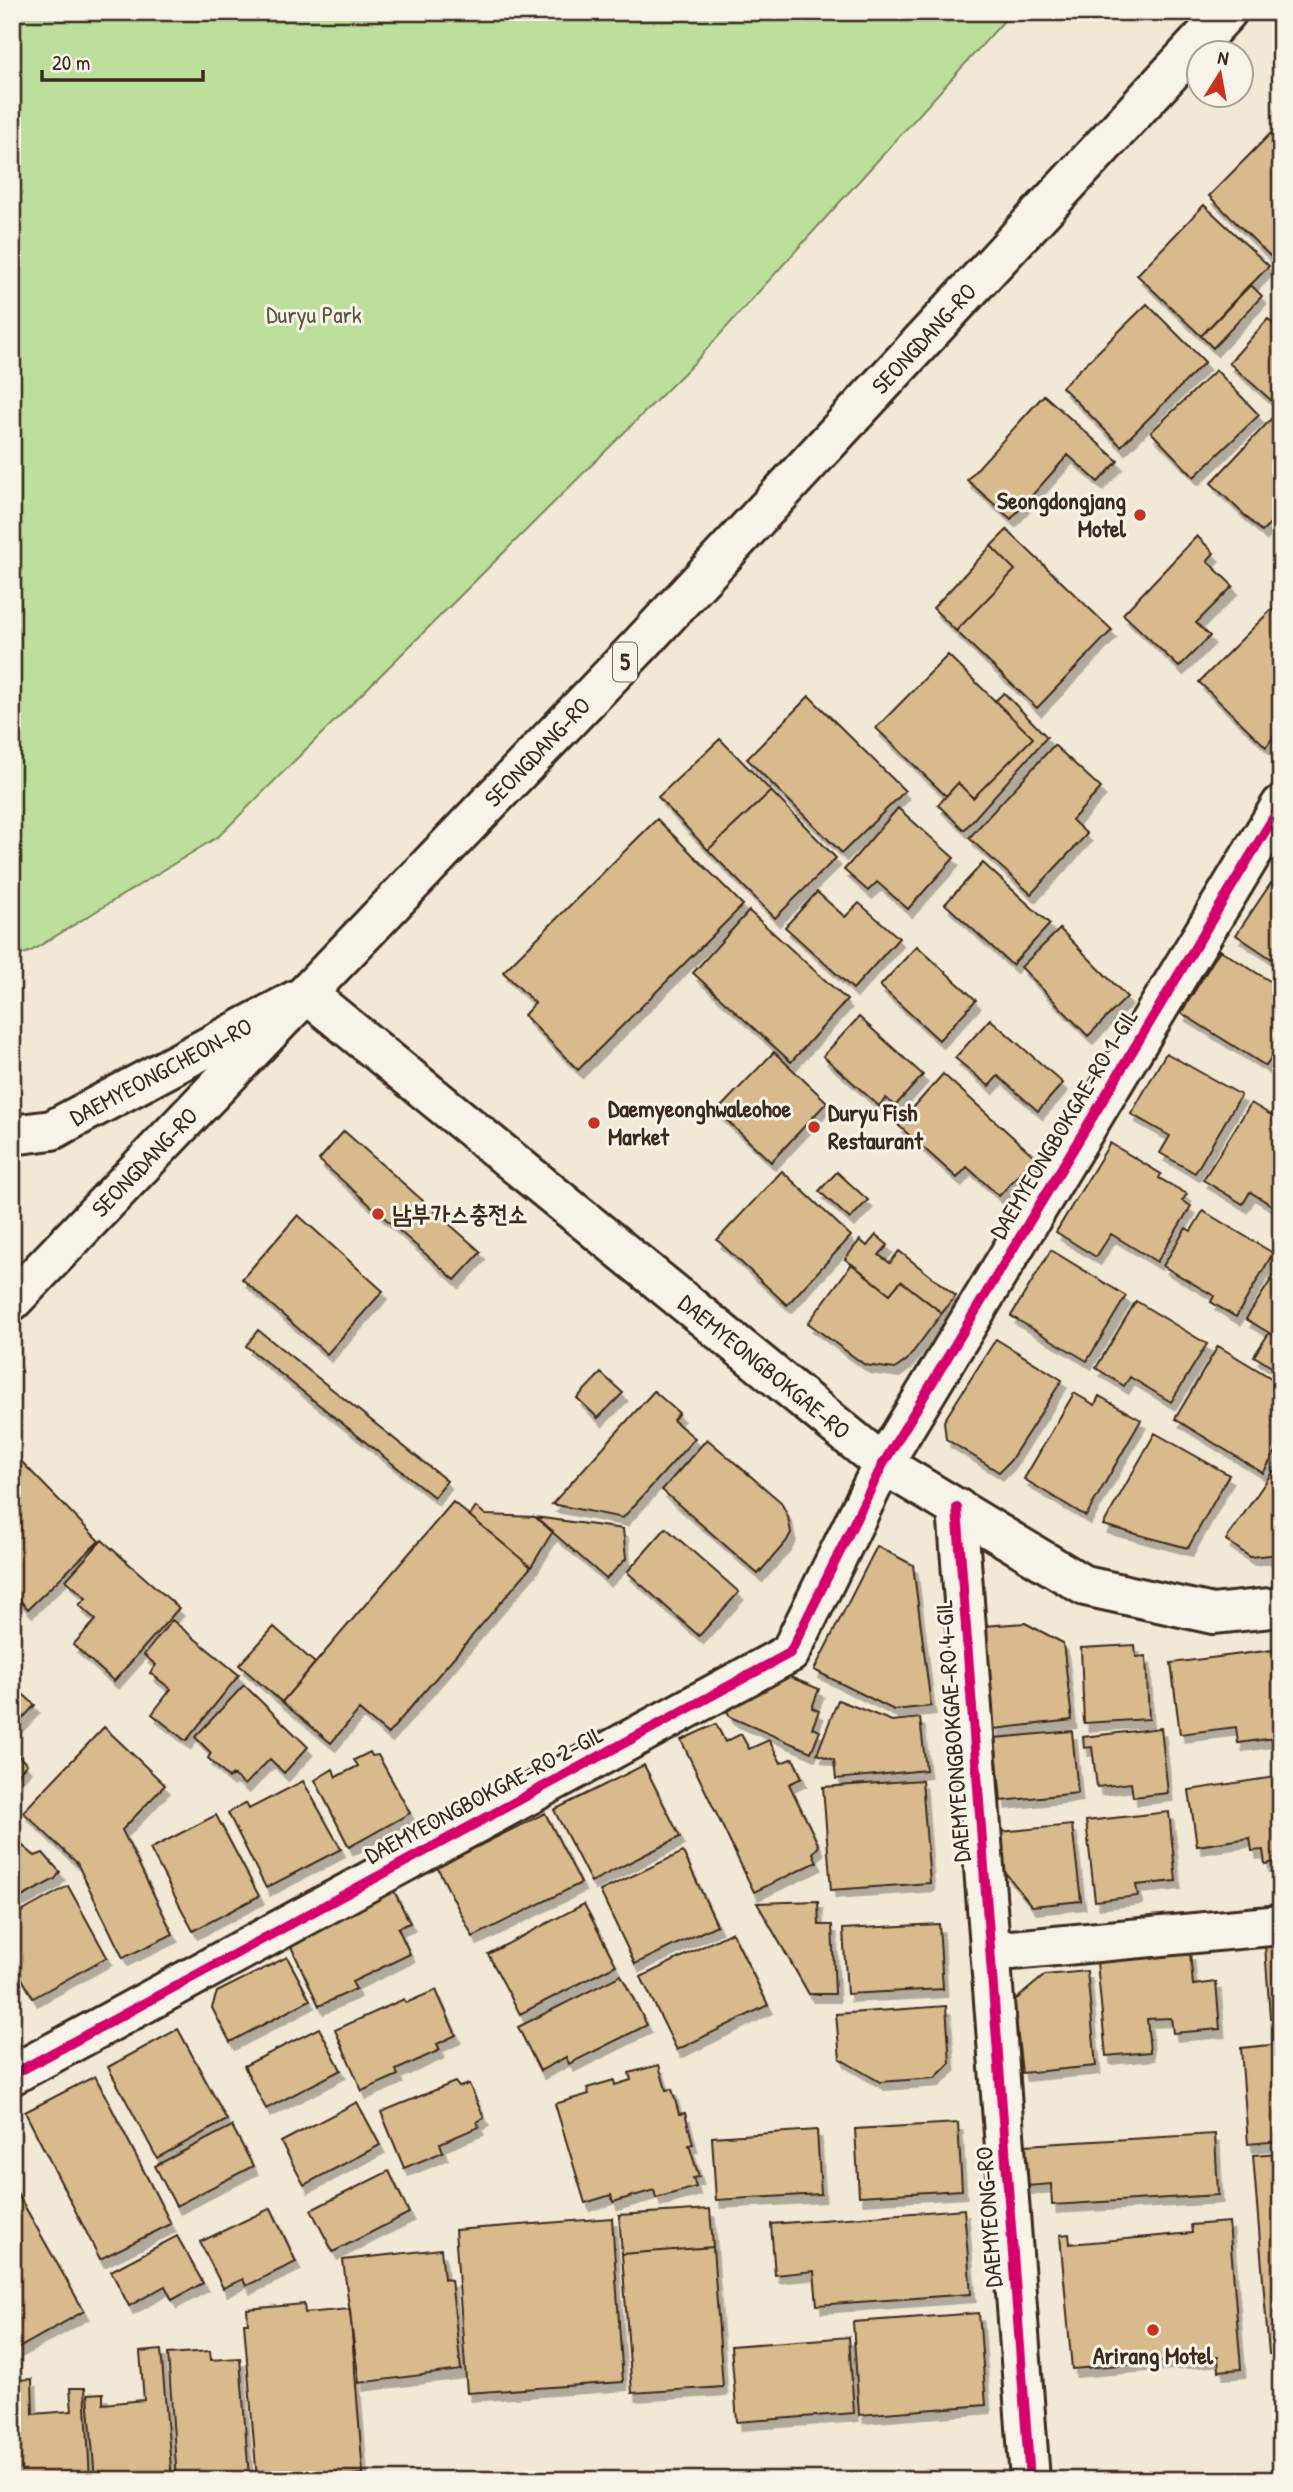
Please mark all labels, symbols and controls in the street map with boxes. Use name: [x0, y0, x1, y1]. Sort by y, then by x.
scale bar: [42, 38, 203, 82]
north arrow: [1184, 38, 1254, 108]
text: N: [1216, 44, 1231, 71]
text: 20 m: [52, 48, 90, 77]
street label: SEONGDANG-RO: [864, 275, 983, 400]
park label: Duryu Park: [266, 298, 362, 330]
place label: Seongdongjang Motel: [997, 484, 1127, 544]
marker: Seongdongjang Motel: [1132, 507, 1148, 523]
road number: 5: [613, 642, 637, 682]
street label: SEONGDANG-RO: [477, 689, 597, 813]
street label: DAEMYEONGBOKGAE-RO 1-GIL: [982, 1003, 1145, 1244]
street label: DAEMYEONGCHEON-RO: [64, 1009, 257, 1133]
place label: Daemyeonghwaleohoe Market: [608, 1092, 792, 1152]
place label: Duryu Fish Restaurant: [828, 1096, 923, 1156]
street label: SEONGDANG-RO: [84, 1100, 204, 1224]
marker: Daemyeonghwaleohoe Market: [586, 1115, 602, 1131]
marker: Duryu Fish Restaurant: [806, 1119, 822, 1135]
place label: 남부가스충전소: [392, 1197, 527, 1229]
marker: 남부가스충전소: [370, 1206, 386, 1222]
street label: DAEMYEONGBOKGAE-RO: [672, 1287, 857, 1446]
street label: DAEMYEONGBOKGAE-RO 4-GIL: [927, 1599, 977, 1863]
street label: DAEMYEONGBOKGAE-RO 2-GIL: [359, 1718, 608, 1871]
street label: DAEMYEONG-RO: [967, 2146, 1009, 2288]
marker: Arirang Motel: [1145, 2322, 1161, 2338]
place label: Arirang Motel: [1093, 2339, 1214, 2372]

